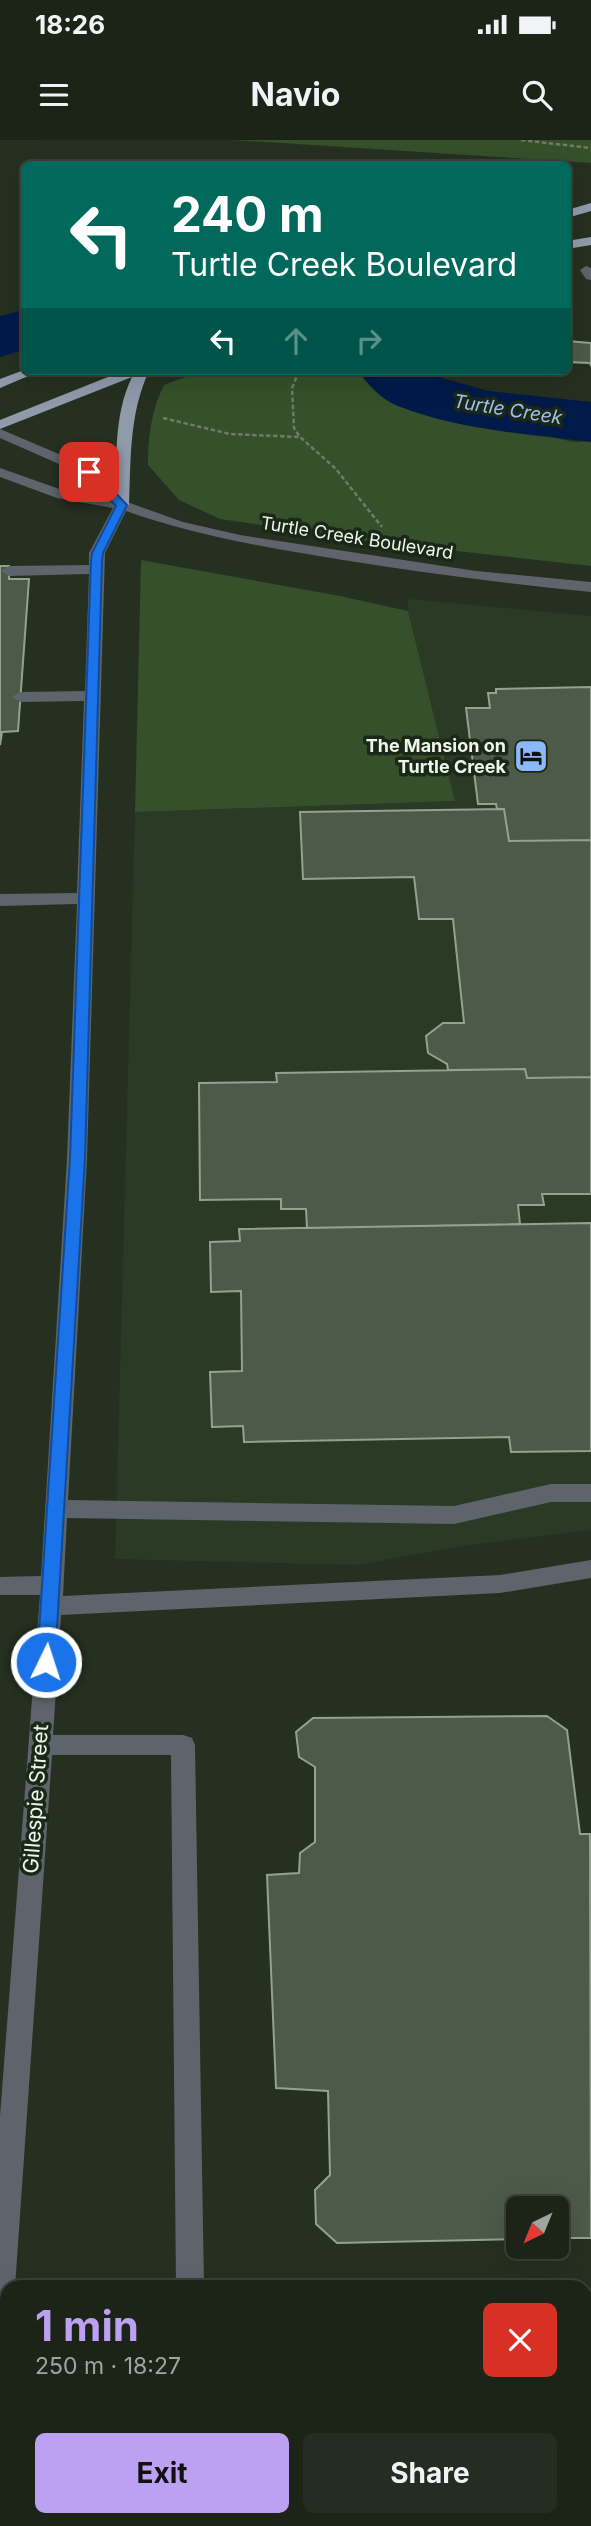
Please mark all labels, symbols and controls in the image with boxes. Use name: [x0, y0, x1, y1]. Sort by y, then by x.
text: 18:26: [35, 9, 105, 40]
text: Navio: [251, 75, 340, 114]
icon: menu: [35, 76, 73, 114]
icon: search: [518, 76, 556, 114]
text: 240 m: [171, 185, 324, 244]
icon: left: [56, 189, 147, 280]
text: Turtle Creek Boulevard: [171, 245, 517, 284]
icon: left: [204, 322, 242, 360]
icon: ahead: [277, 322, 315, 360]
icon: right: [350, 322, 388, 360]
water label: Turtle Creek: [452, 390, 564, 430]
pin: [59, 442, 119, 502]
icon: arrive: [70, 453, 108, 491]
street label: Turtle Creek Boulevard: [259, 512, 455, 563]
place label: The Mansion on Turtle Creek: [366, 735, 507, 777]
hotel icon: The Mansion on Turtle Creek: [512, 737, 550, 775]
position arrow: [9, 1625, 83, 1699]
street label: Gillespie Street: [18, 1723, 53, 1874]
north arrow: [506, 2196, 569, 2259]
map controls: [506, 2196, 569, 2259]
text: 1 min: [35, 2300, 139, 2351]
button: close: [483, 2303, 557, 2377]
text: 250 m · 18:27: [35, 2352, 181, 2380]
button: Exit: [35, 2433, 289, 2513]
button: Share: [303, 2433, 557, 2513]

